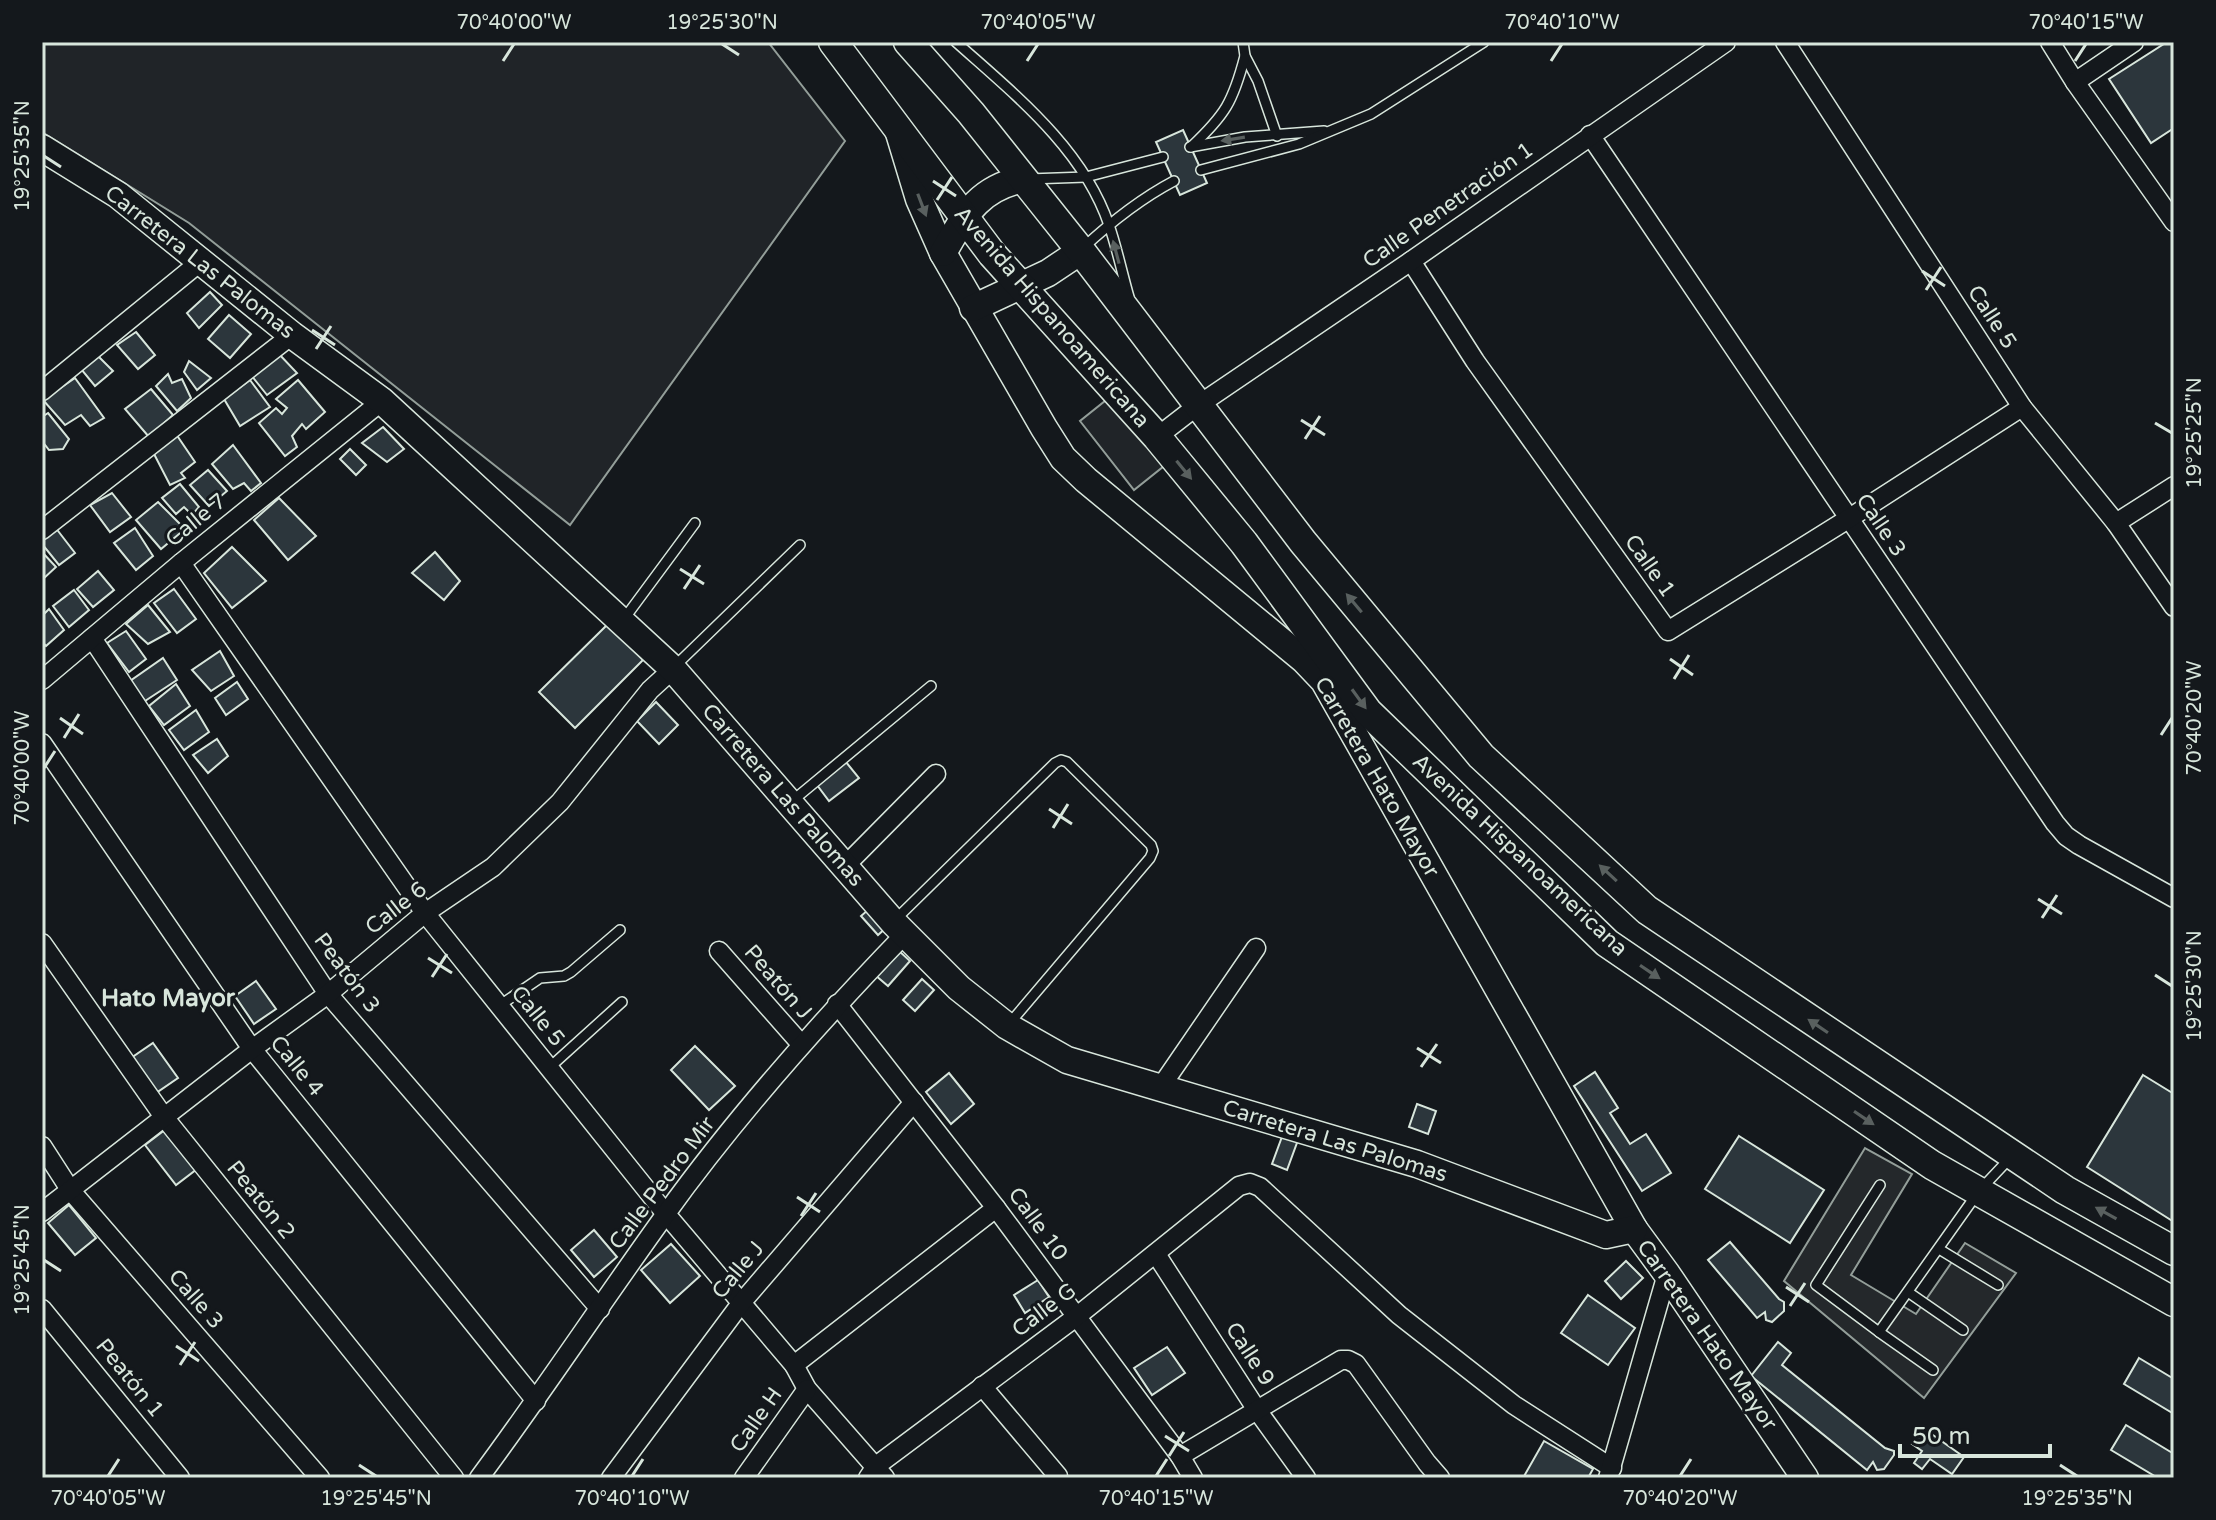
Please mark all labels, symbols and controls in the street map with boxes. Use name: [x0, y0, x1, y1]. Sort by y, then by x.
text: 70°40'00"W: [457, 11, 572, 35]
text: 19°25'30"N: [666, 11, 778, 35]
text: 70°40'05"W: [981, 11, 1096, 35]
text: 70°40'10"W: [1505, 11, 1620, 35]
text: 70°40'15"W: [2029, 11, 2144, 35]
text: 19°25'35"N: [11, 100, 35, 212]
one-way arrow: [1220, 134, 1245, 146]
street label: Calle Penetración 1: [1358, 136, 1538, 274]
street label: Carretera Las Palomas: [100, 180, 300, 344]
one-way arrow: [916, 193, 929, 217]
street label: Avenida Hispanoamericana: [949, 201, 1155, 433]
one-way arrow: [1110, 239, 1122, 264]
street label: Calle 5: [1962, 280, 2022, 354]
text: 19°25'25"N: [2183, 377, 2207, 489]
one-way arrow: [1175, 459, 1192, 479]
street label: Calle 7: [160, 488, 232, 552]
street label: Calle 3: [1850, 488, 1912, 562]
street label: Calle 1: [1619, 530, 1681, 602]
one-way arrow: [1346, 593, 1363, 613]
text: 70°40'20"W: [2183, 661, 2207, 776]
street label: Carretera Hato Mayor: [1309, 672, 1445, 882]
one-way arrow: [1350, 688, 1366, 709]
street label: Carretera Las Palomas: [697, 698, 869, 892]
text: 70°40'00"W: [11, 711, 35, 826]
street label: Avenida Hispanoamericana: [1407, 748, 1633, 962]
one-way arrow: [1598, 865, 1617, 883]
street label: Calle 6: [360, 876, 432, 940]
street label: Peatón 3: [308, 928, 386, 1018]
text: 19°25'30"N: [2183, 930, 2207, 1042]
street label: Peatón J: [739, 939, 817, 1025]
one-way arrow: [1639, 964, 1660, 979]
street label: Calle 5: [506, 980, 570, 1052]
district label: Hato Mayor: [101, 984, 236, 1013]
one-way arrow: [1807, 1019, 1828, 1034]
street label: Calle 4: [265, 1030, 329, 1102]
street label: Carretera Las Palomas: [1219, 1094, 1451, 1188]
one-way arrow: [1854, 1110, 1875, 1125]
street label: Calle Pedro Mir: [604, 1111, 721, 1255]
street label: Peatón 2: [221, 1155, 301, 1245]
street label: Calle 10: [1003, 1182, 1073, 1266]
text: 19°25'45"N: [11, 1204, 35, 1316]
one-way arrow: [2095, 1206, 2117, 1220]
street label: Carretera Hato Mayor: [1631, 1235, 1783, 1436]
street label: Calle J: [706, 1236, 770, 1304]
street label: Calle 3: [163, 1264, 229, 1334]
street label: Calle G: [1007, 1278, 1081, 1342]
street label: Calle 9: [1220, 1317, 1280, 1391]
street label: Peatón 1: [90, 1333, 170, 1423]
street label: Calle H: [724, 1382, 788, 1458]
scale bar: [1900, 1408, 2050, 1458]
text: 50 m: [1912, 1422, 1970, 1451]
text: 70°40'05"W: [51, 1487, 166, 1511]
text: 19°25'45"N: [320, 1487, 432, 1511]
text: 70°40'10"W: [575, 1487, 690, 1511]
text: 70°40'15"W: [1099, 1487, 1214, 1511]
text: 70°40'20"W: [1623, 1487, 1738, 1511]
text: 19°25'35"N: [2021, 1487, 2133, 1511]

